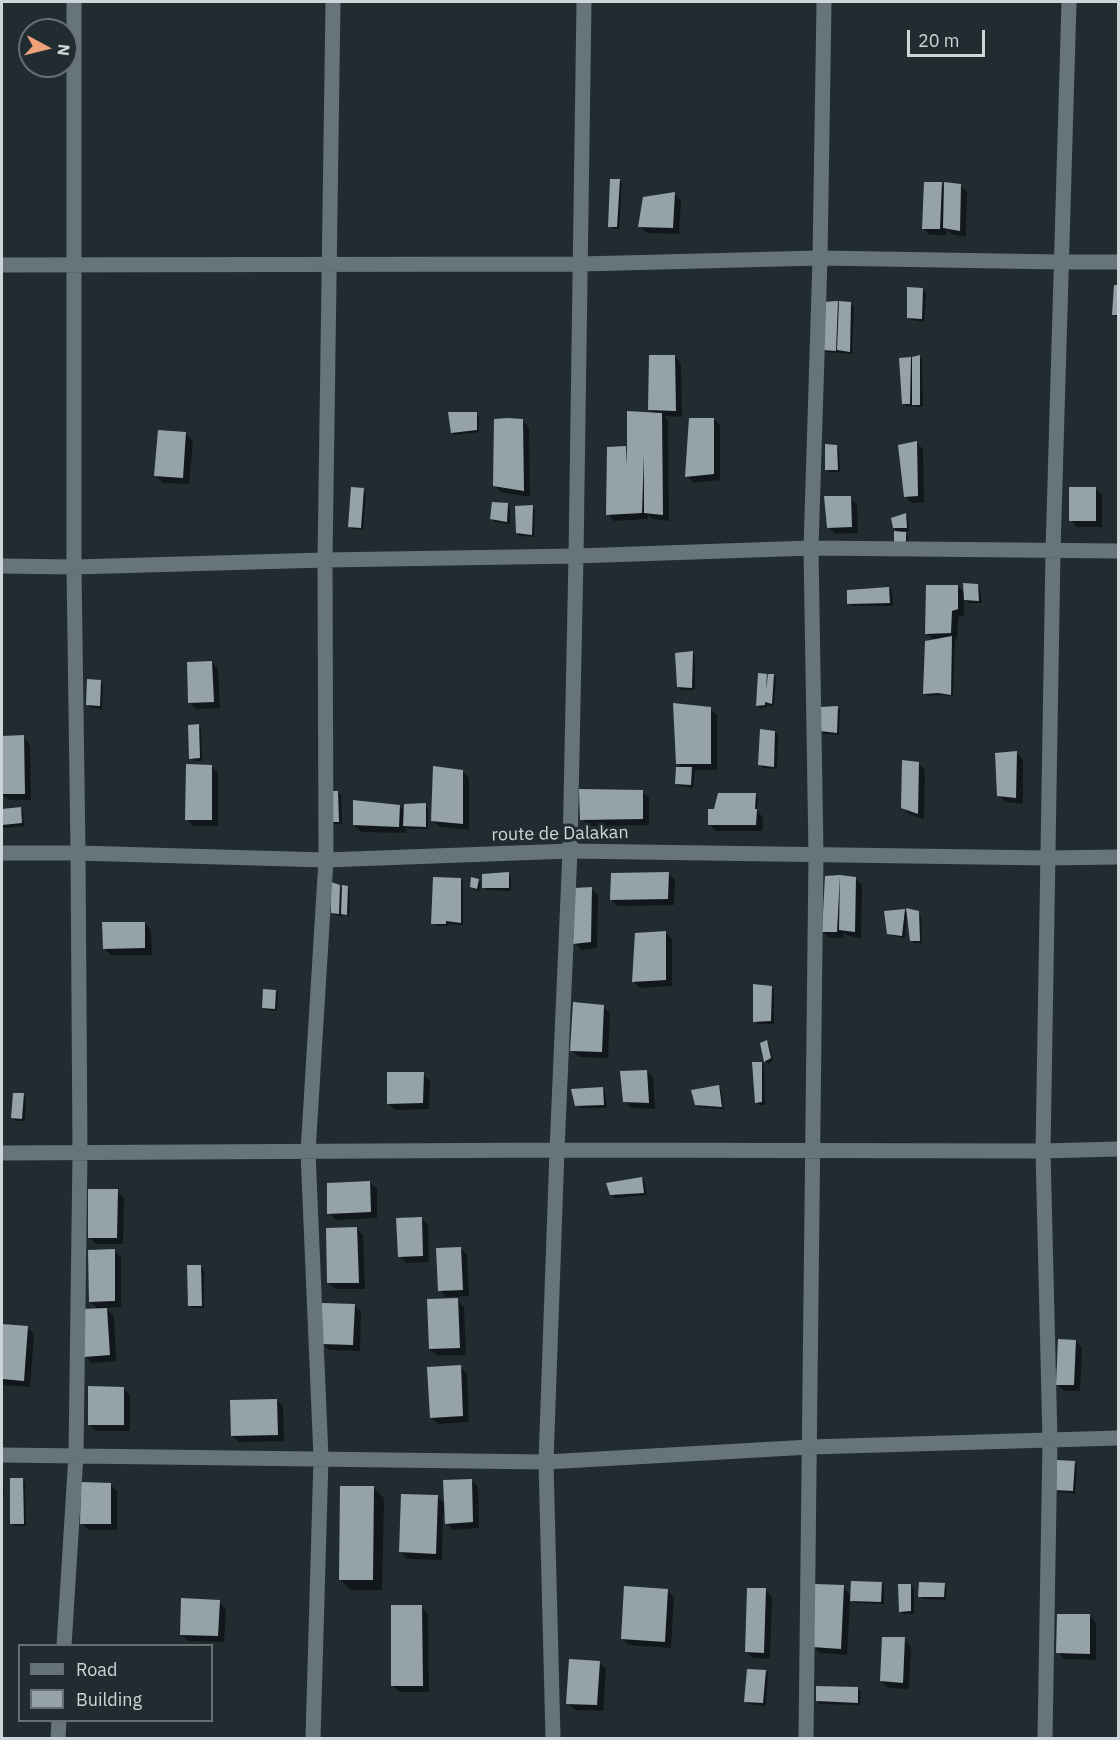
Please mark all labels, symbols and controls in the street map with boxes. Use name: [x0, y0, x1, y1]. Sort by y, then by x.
north arrow: [18, 18, 78, 78]
scale bar: [910, 18, 988, 56]
text: 20 m: [918, 29, 960, 52]
text: N: [53, 43, 75, 57]
street label: route de Dalakan: [491, 822, 629, 846]
legend: [18, 1644, 213, 1722]
text: Road: [76, 1658, 117, 1681]
text: Building: [76, 1688, 142, 1711]

